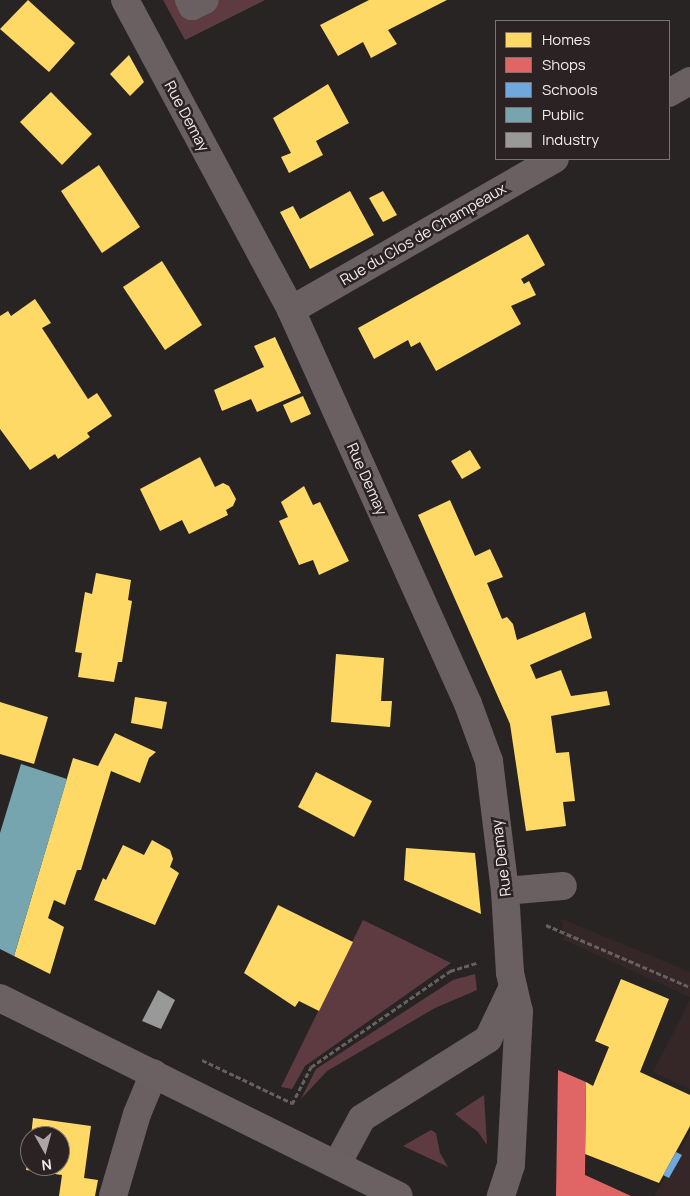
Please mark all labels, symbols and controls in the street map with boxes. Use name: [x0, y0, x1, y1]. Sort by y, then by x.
legend: [495, 20, 670, 160]
text: Homes: [542, 29, 590, 50]
text: Shops: [542, 54, 586, 75]
street label: Rue Demay: [161, 78, 213, 154]
text: Schools: [542, 79, 598, 100]
text: Public: [542, 104, 584, 125]
text: Industry: [542, 129, 599, 150]
street label: Rue du Clos de Champeaux: [337, 179, 509, 289]
street label: Rue Demay: [343, 440, 391, 518]
street label: Rue Demay: [487, 819, 515, 897]
north arrow: [20, 1126, 70, 1176]
text: N: [41, 1155, 53, 1175]

